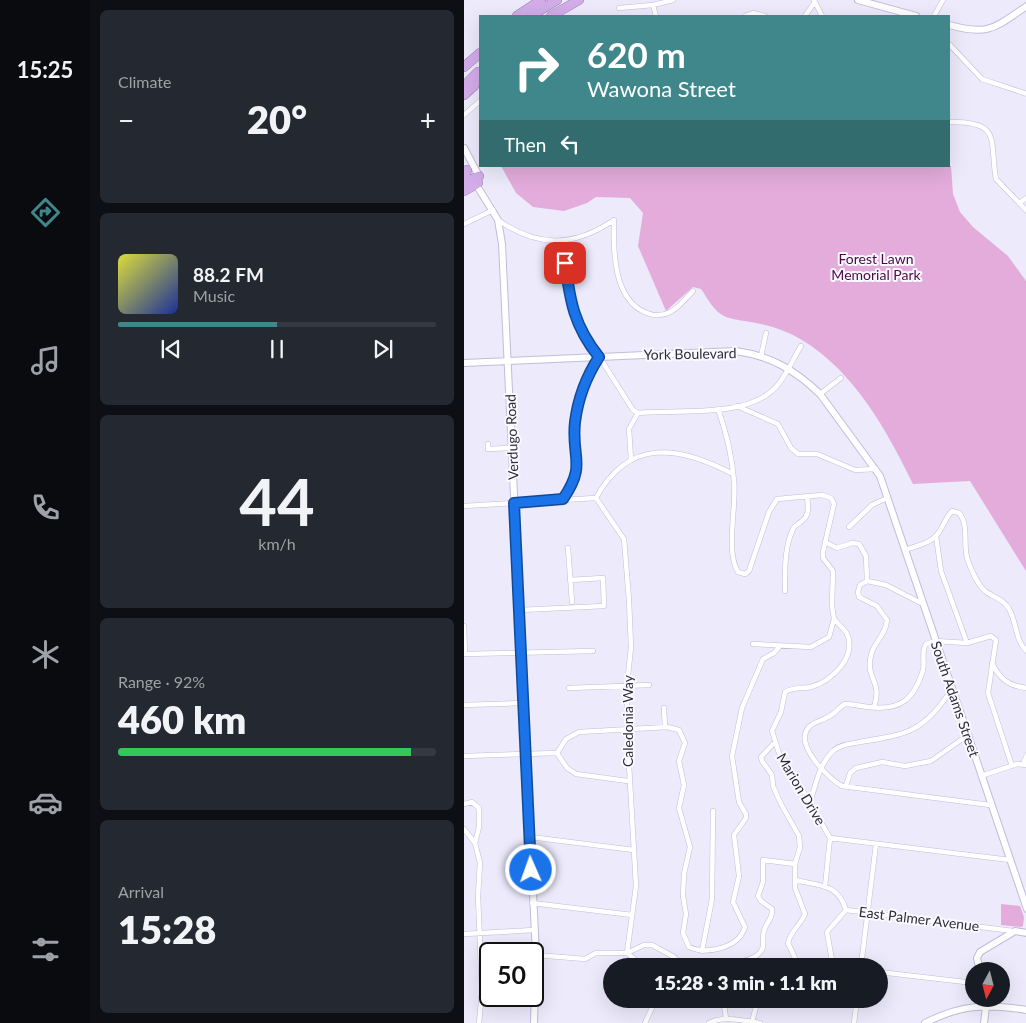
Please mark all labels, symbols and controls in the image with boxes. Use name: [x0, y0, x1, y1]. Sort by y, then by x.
text: 620 m: [587, 33, 686, 75]
icon: right: [504, 35, 569, 100]
text: 15:25: [17, 56, 73, 83]
text: Climate: [118, 72, 171, 91]
text: Wawona Street: [587, 75, 736, 102]
text: 20°: [247, 96, 307, 142]
text: −: [118, 103, 134, 137]
text: +: [420, 103, 436, 137]
icon: left: [556, 130, 584, 158]
text: Then: [504, 133, 546, 156]
icon: directions: [28, 195, 63, 230]
pin: [544, 242, 586, 284]
icon: arrive: [551, 249, 579, 277]
park label: Forest Lawn Memorial Park: [831, 250, 922, 283]
text: 88.2 FM: [193, 263, 264, 286]
text: Music: [193, 286, 235, 305]
icon: previous: [157, 335, 185, 363]
icon: pause: [263, 335, 291, 363]
icon: next: [369, 335, 397, 363]
icon: music: [28, 343, 63, 378]
street label: York Boulevard: [643, 344, 737, 363]
street label: Verdugo Road: [502, 394, 521, 480]
text: 44: [239, 462, 315, 540]
icon: phone: [28, 490, 63, 525]
text: km/h: [258, 534, 296, 553]
icon: climate: [28, 637, 63, 672]
street label: South Adams Street: [928, 639, 983, 759]
text: Range · 92%: [118, 672, 205, 691]
street label: Caledonia Way: [619, 674, 636, 767]
text: 460 km: [118, 696, 246, 742]
street label: Marion Drive: [773, 750, 830, 828]
icon: car: [28, 785, 63, 820]
position arrow: [504, 843, 556, 895]
text: Arrival: [118, 882, 164, 901]
street label: East Palmer Avenue: [858, 903, 980, 934]
text: 15:28: [118, 906, 216, 952]
icon: filters: [28, 932, 63, 967]
speed limit sign: 50: [479, 942, 544, 1007]
north arrow: [965, 962, 1010, 1008]
map controls: [965, 962, 1010, 1007]
text: 15:28 · 3 min · 1.1 km: [654, 971, 837, 994]

